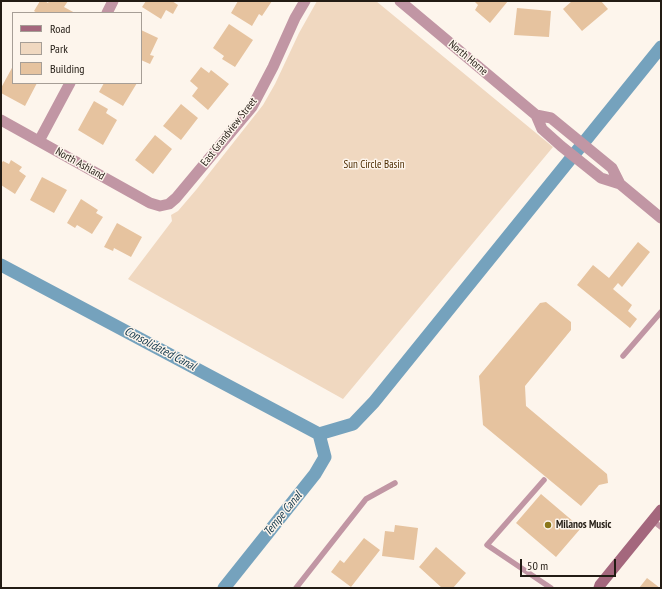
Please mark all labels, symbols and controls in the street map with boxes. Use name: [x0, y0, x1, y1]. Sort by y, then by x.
legend: [12, 12, 142, 84]
text: Road: [50, 21, 70, 36]
street label: North Horne: [446, 38, 490, 78]
text: Park: [50, 41, 68, 56]
text: Building: [50, 61, 85, 76]
street label: East Grandview Street: [198, 95, 260, 169]
street label: North Ashland: [53, 145, 107, 183]
park label: Sun Circle Basin: [344, 158, 404, 172]
water label: Consolidated Canal: [122, 324, 198, 374]
water label: Tempe Canal: [261, 489, 305, 539]
place label: Milanos Music: [556, 518, 611, 532]
marker: Milanos Music: [543, 520, 553, 530]
scale bar: [522, 551, 618, 577]
text: 50 m: [527, 558, 548, 573]

